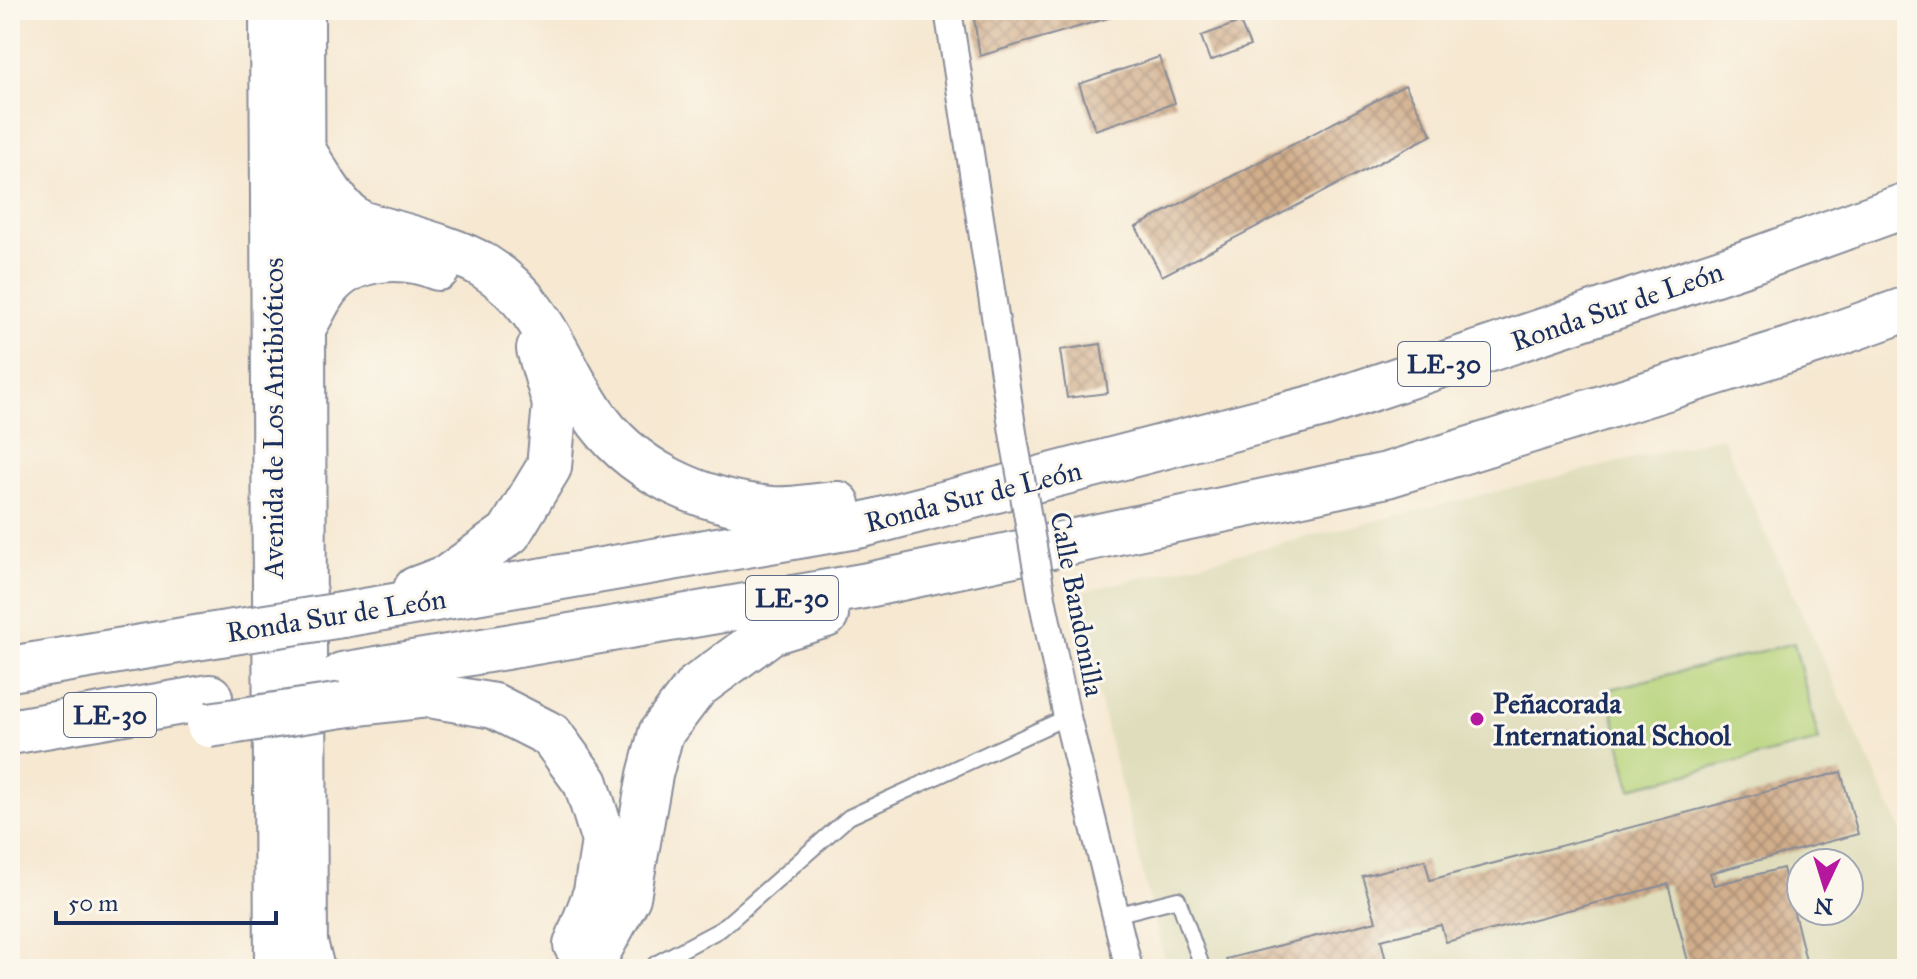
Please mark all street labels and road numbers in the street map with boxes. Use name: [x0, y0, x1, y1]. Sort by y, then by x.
street label: Ronda Sur de León: [1507, 254, 1728, 359]
street label: Avenida de Los Antibióticos: [256, 258, 291, 579]
road number: LE-30: [1398, 342, 1490, 386]
street label: Ronda Sur de León: [861, 453, 1085, 540]
street label: Calle Bandonilla: [1042, 509, 1113, 700]
road number: LE-30: [746, 576, 838, 620]
street label: Ronda Sur de León: [224, 581, 448, 650]
road number: LE-30: [64, 693, 156, 737]

